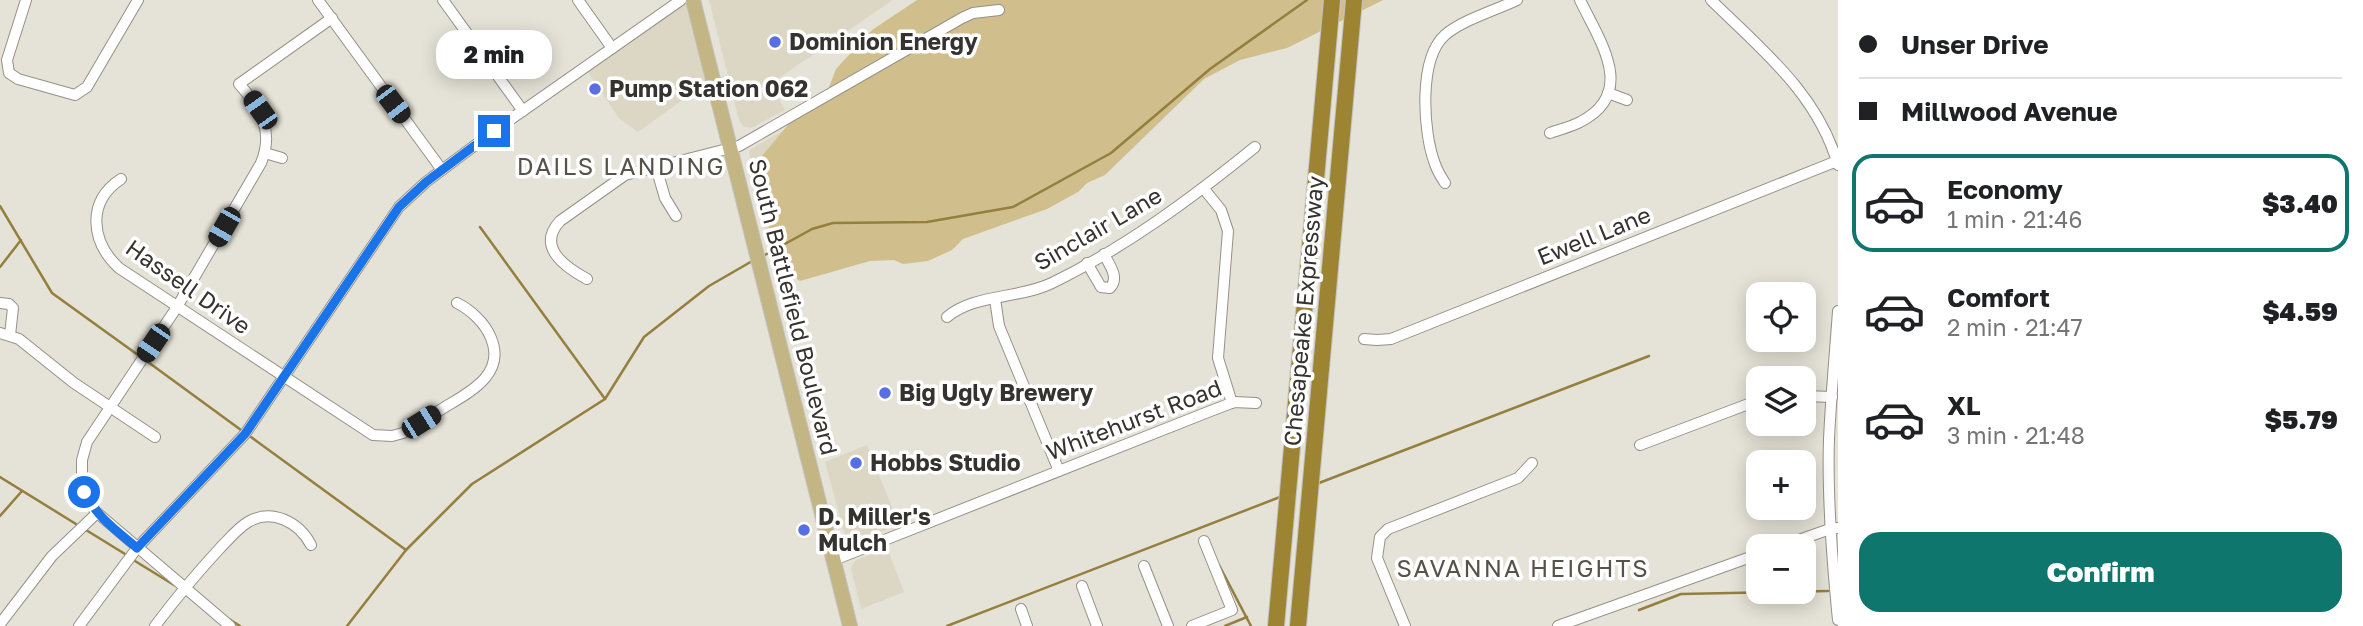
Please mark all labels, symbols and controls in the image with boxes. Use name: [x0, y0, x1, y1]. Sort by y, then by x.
place label: Dominion Energy: [789, 27, 978, 55]
text: Unser Drive: [1901, 29, 2049, 60]
callout: 2 min: [436, 30, 552, 78]
marker: Dominion Energy: [767, 34, 783, 50]
text: 2 min: [464, 40, 524, 68]
place label: Pump Station 062: [609, 74, 808, 102]
car: [372, 81, 415, 127]
marker: Pump Station 062: [587, 81, 603, 97]
car: [240, 87, 281, 133]
text: Millwood Avenue: [1901, 96, 2118, 127]
route end: [478, 115, 510, 147]
district label: DAILS LANDING: [517, 151, 725, 180]
street label: South Battlefield Boulevard: [744, 156, 844, 458]
icon: car: [1863, 172, 1926, 235]
street label: Chesapeake Expressway: [1277, 174, 1329, 447]
text: Economy: [1947, 174, 2063, 205]
street label: Sinclair Lane: [1029, 180, 1166, 276]
text: $3.40: [2262, 188, 2338, 219]
street label: Ewell Lane: [1533, 200, 1654, 271]
car: [205, 204, 244, 250]
text: 1 min · 21:46: [1947, 205, 2082, 233]
street label: Hassell Drive: [121, 233, 256, 339]
icon: car: [1863, 280, 1926, 343]
map controls: [1746, 282, 1816, 604]
button: locate: [1746, 282, 1816, 352]
text: Comfort: [1947, 282, 2050, 313]
text: $4.59: [2262, 296, 2338, 327]
text: 2 min · 21:47: [1947, 313, 2083, 341]
car: [133, 320, 174, 366]
button: layers: [1746, 366, 1816, 436]
street label: Whitehurst Road: [1042, 373, 1225, 465]
place label: Big Ugly Brewery: [899, 378, 1094, 406]
marker: Big Ugly Brewery: [877, 385, 893, 401]
icon: car: [1863, 388, 1926, 451]
text: XL: [1947, 390, 1981, 421]
car: [398, 402, 445, 442]
text: $5.79: [2264, 404, 2338, 435]
text: 3 min · 21:48: [1947, 421, 2085, 449]
place label: Hobbs Studio: [870, 448, 1021, 476]
button: +: [1746, 450, 1816, 520]
marker: Hobbs Studio: [848, 455, 864, 471]
route start: [68, 476, 100, 508]
place label: D. Miller's Mulch: [818, 502, 931, 556]
marker: D. Miller's Mulch: [796, 522, 812, 538]
button: Confirm: [1859, 532, 2342, 612]
button: −: [1746, 534, 1816, 604]
district label: SAVANNA HEIGHTS: [1396, 553, 1650, 582]

